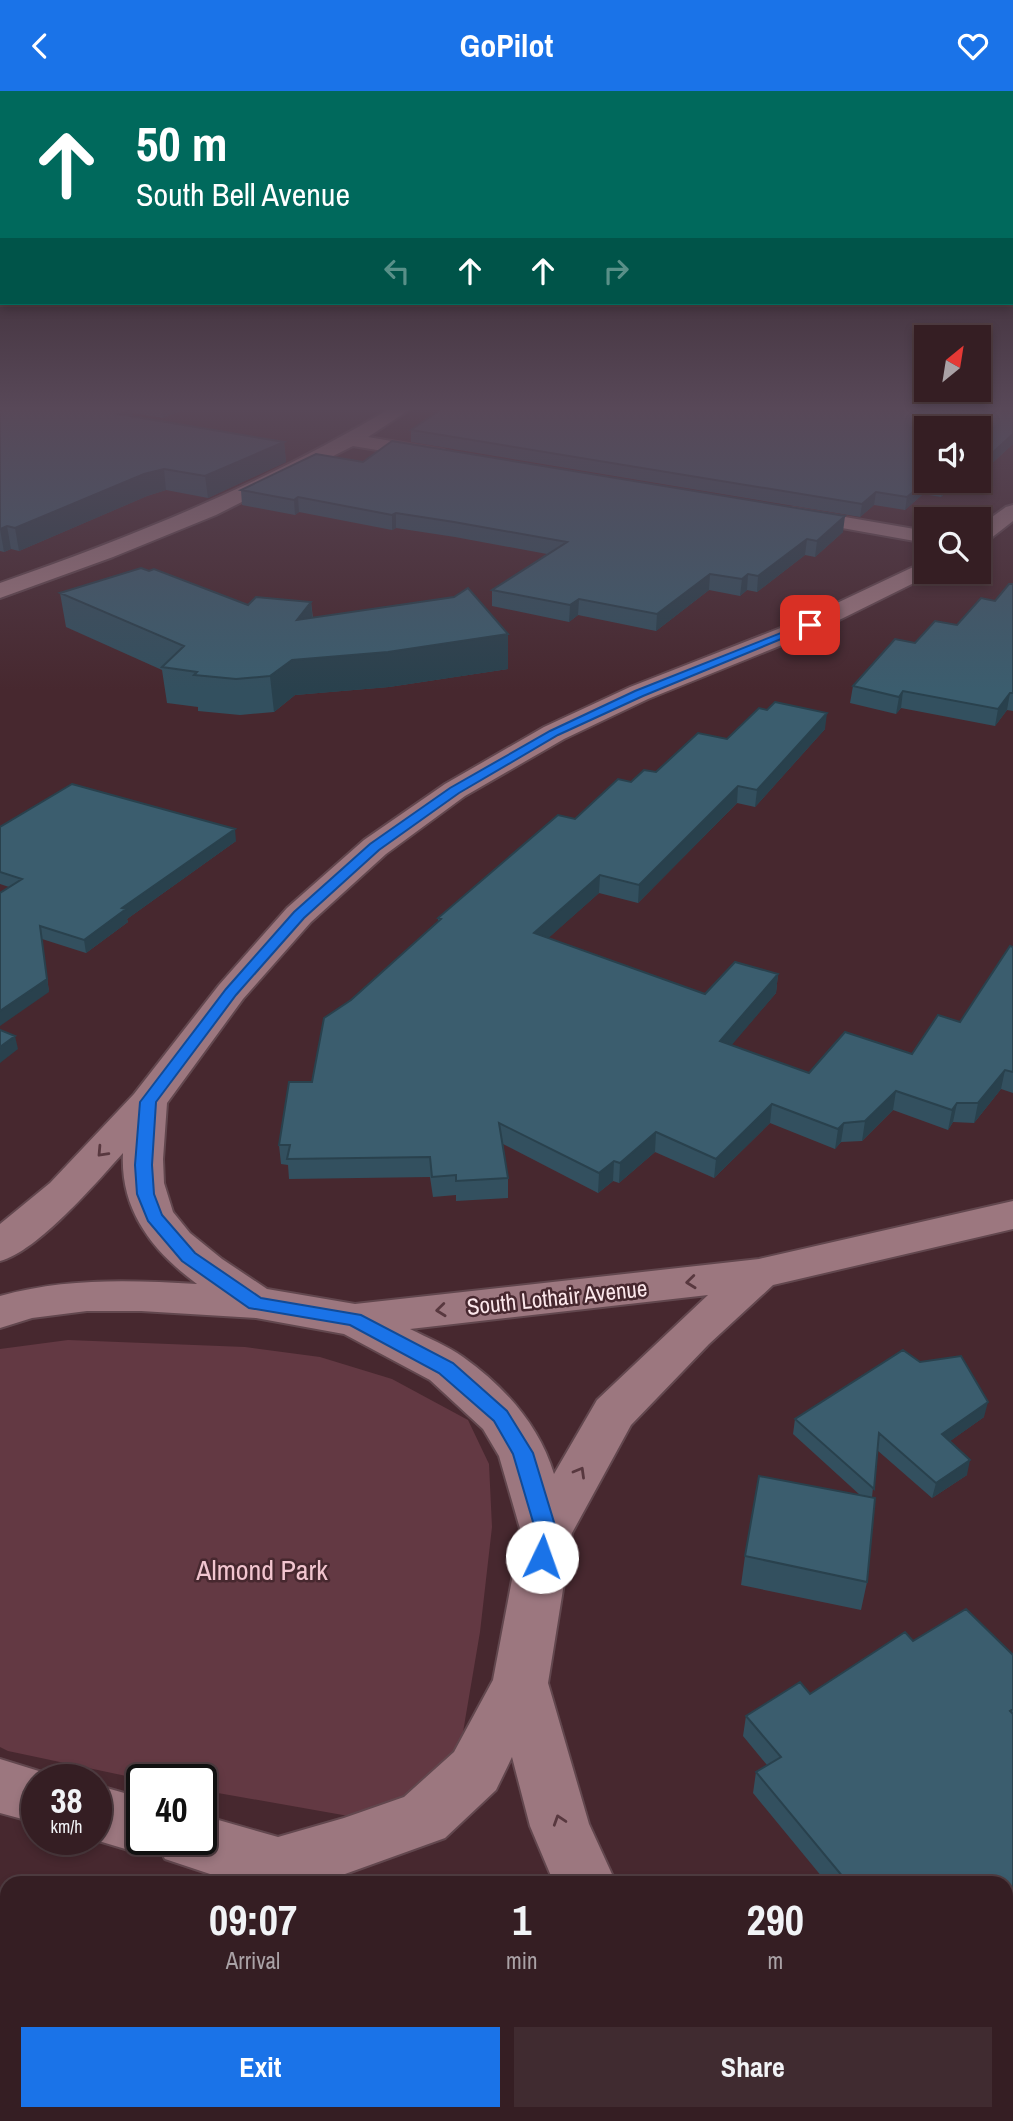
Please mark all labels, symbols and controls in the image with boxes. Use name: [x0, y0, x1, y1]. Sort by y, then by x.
text: GoPilot: [460, 24, 553, 67]
icon: back: [21, 27, 59, 65]
icon: heart: [954, 27, 992, 65]
text: 50 m: [136, 110, 228, 176]
icon: ahead: [21, 119, 112, 210]
text: South Bell Avenue: [136, 173, 350, 216]
icon: left: [378, 252, 416, 290]
icon: ahead: [451, 252, 489, 290]
icon: ahead: [524, 252, 562, 290]
icon: right: [597, 252, 635, 290]
north arrow: [914, 325, 990, 403]
map controls: [914, 325, 991, 584]
button: sound: [914, 416, 991, 493]
button: search: [914, 507, 991, 584]
pin: [780, 595, 840, 655]
icon: arrive: [791, 606, 829, 644]
one-way arrow: [97, 1144, 110, 1157]
street label: South Lothair Avenue: [465, 1272, 649, 1322]
one-way arrow: [685, 1274, 696, 1289]
one-way arrow: [435, 1302, 446, 1317]
one-way arrow: [572, 1467, 585, 1480]
position arrow: [505, 1520, 579, 1594]
park label: Almond Park: [195, 1551, 328, 1589]
speed limit sign: 40: [126, 1764, 217, 1855]
text: 38: [51, 1777, 82, 1824]
text: km/h: [51, 1814, 83, 1839]
one-way arrow: [553, 1814, 567, 1827]
text: 09:07: [209, 1892, 297, 1948]
text: 1: [512, 1892, 531, 1948]
text: 290: [747, 1892, 804, 1948]
text: Arrival: [226, 1945, 280, 1976]
text: min: [506, 1945, 538, 1976]
text: m: [767, 1945, 783, 1976]
button: Exit: [21, 2027, 500, 2107]
button: Share: [514, 2027, 992, 2107]

